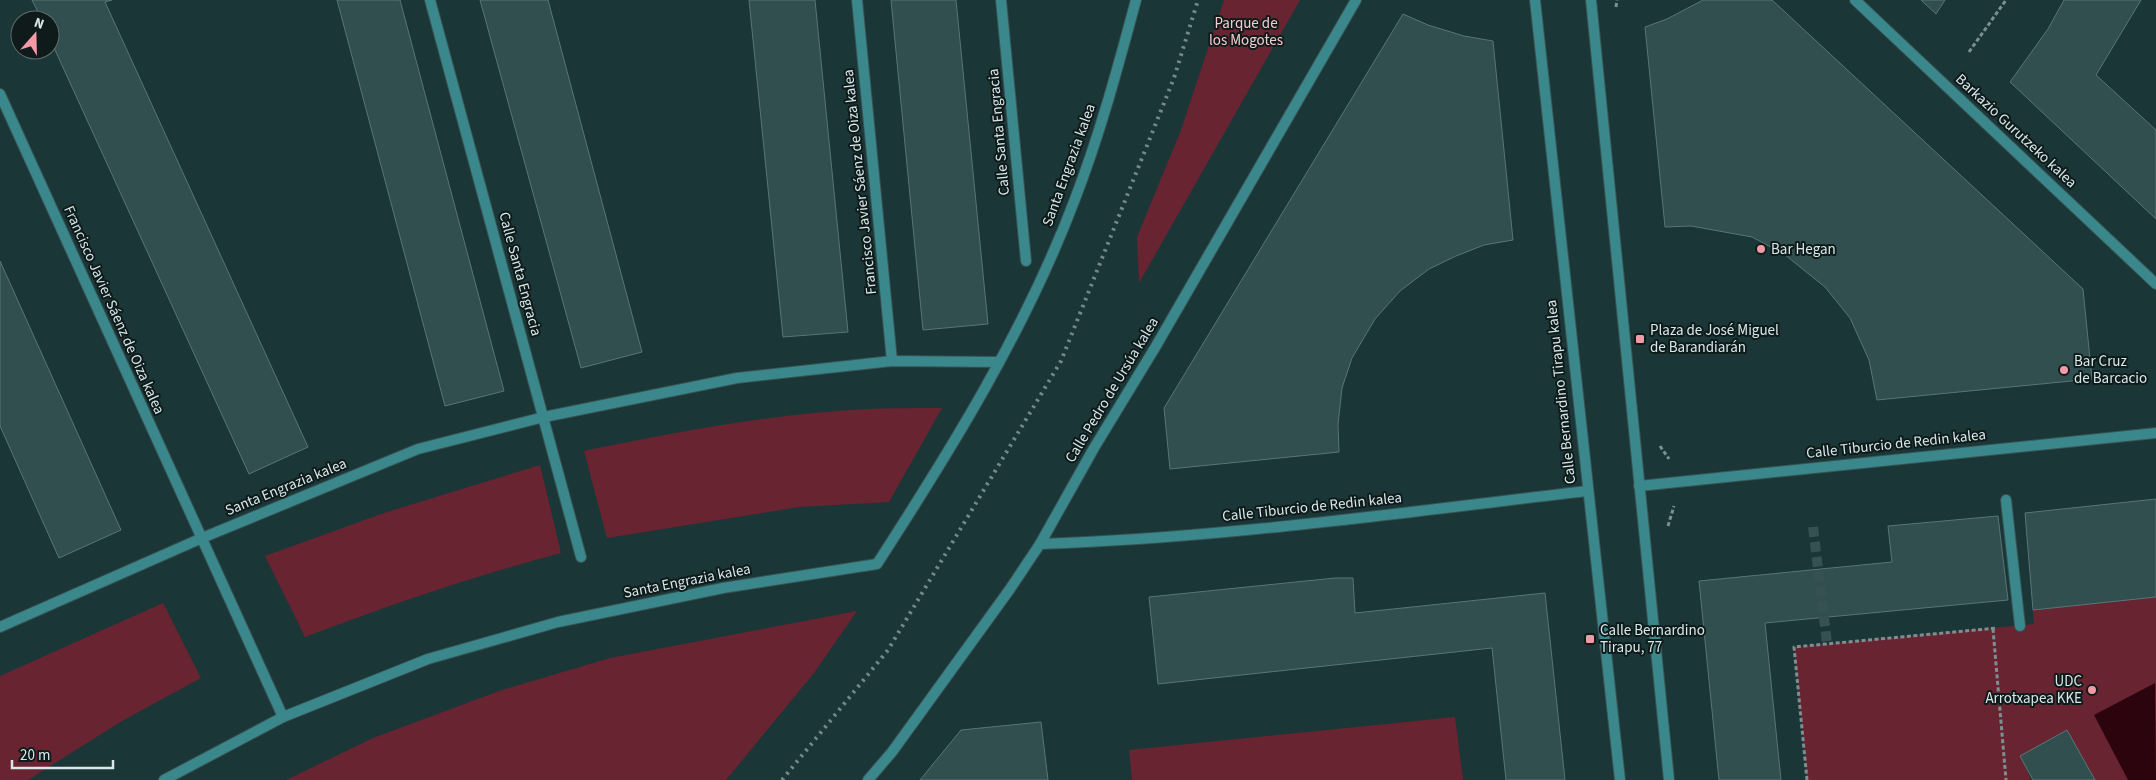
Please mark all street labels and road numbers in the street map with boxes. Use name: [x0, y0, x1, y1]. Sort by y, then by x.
street label: Francisco Javier Sáenz de Oiza kalea: [838, 68, 882, 296]
street label: Calle Santa Engracia: [983, 68, 1015, 196]
street label: Barkazio Gurutzeko kalea: [1951, 69, 2081, 193]
street label: Santa Engrazia kalea: [1037, 101, 1101, 229]
street label: Francisco Javier Sáenz de Oiza kalea: [58, 202, 170, 418]
street label: Calle Santa Engracia: [493, 210, 547, 338]
street label: Calle Bernardino Tirapu kalea: [1541, 299, 1581, 485]
street label: Calle Pedro de Ursúa kalea: [1060, 313, 1164, 467]
street label: Calle Tiburcio de Redin kalea: [1805, 424, 1987, 464]
street label: Santa Engrazia kalea: [222, 453, 350, 521]
street label: Calle Tiburcio de Redin kalea: [1221, 487, 1403, 527]
street label: Santa Engrazia kalea: [622, 558, 752, 604]

